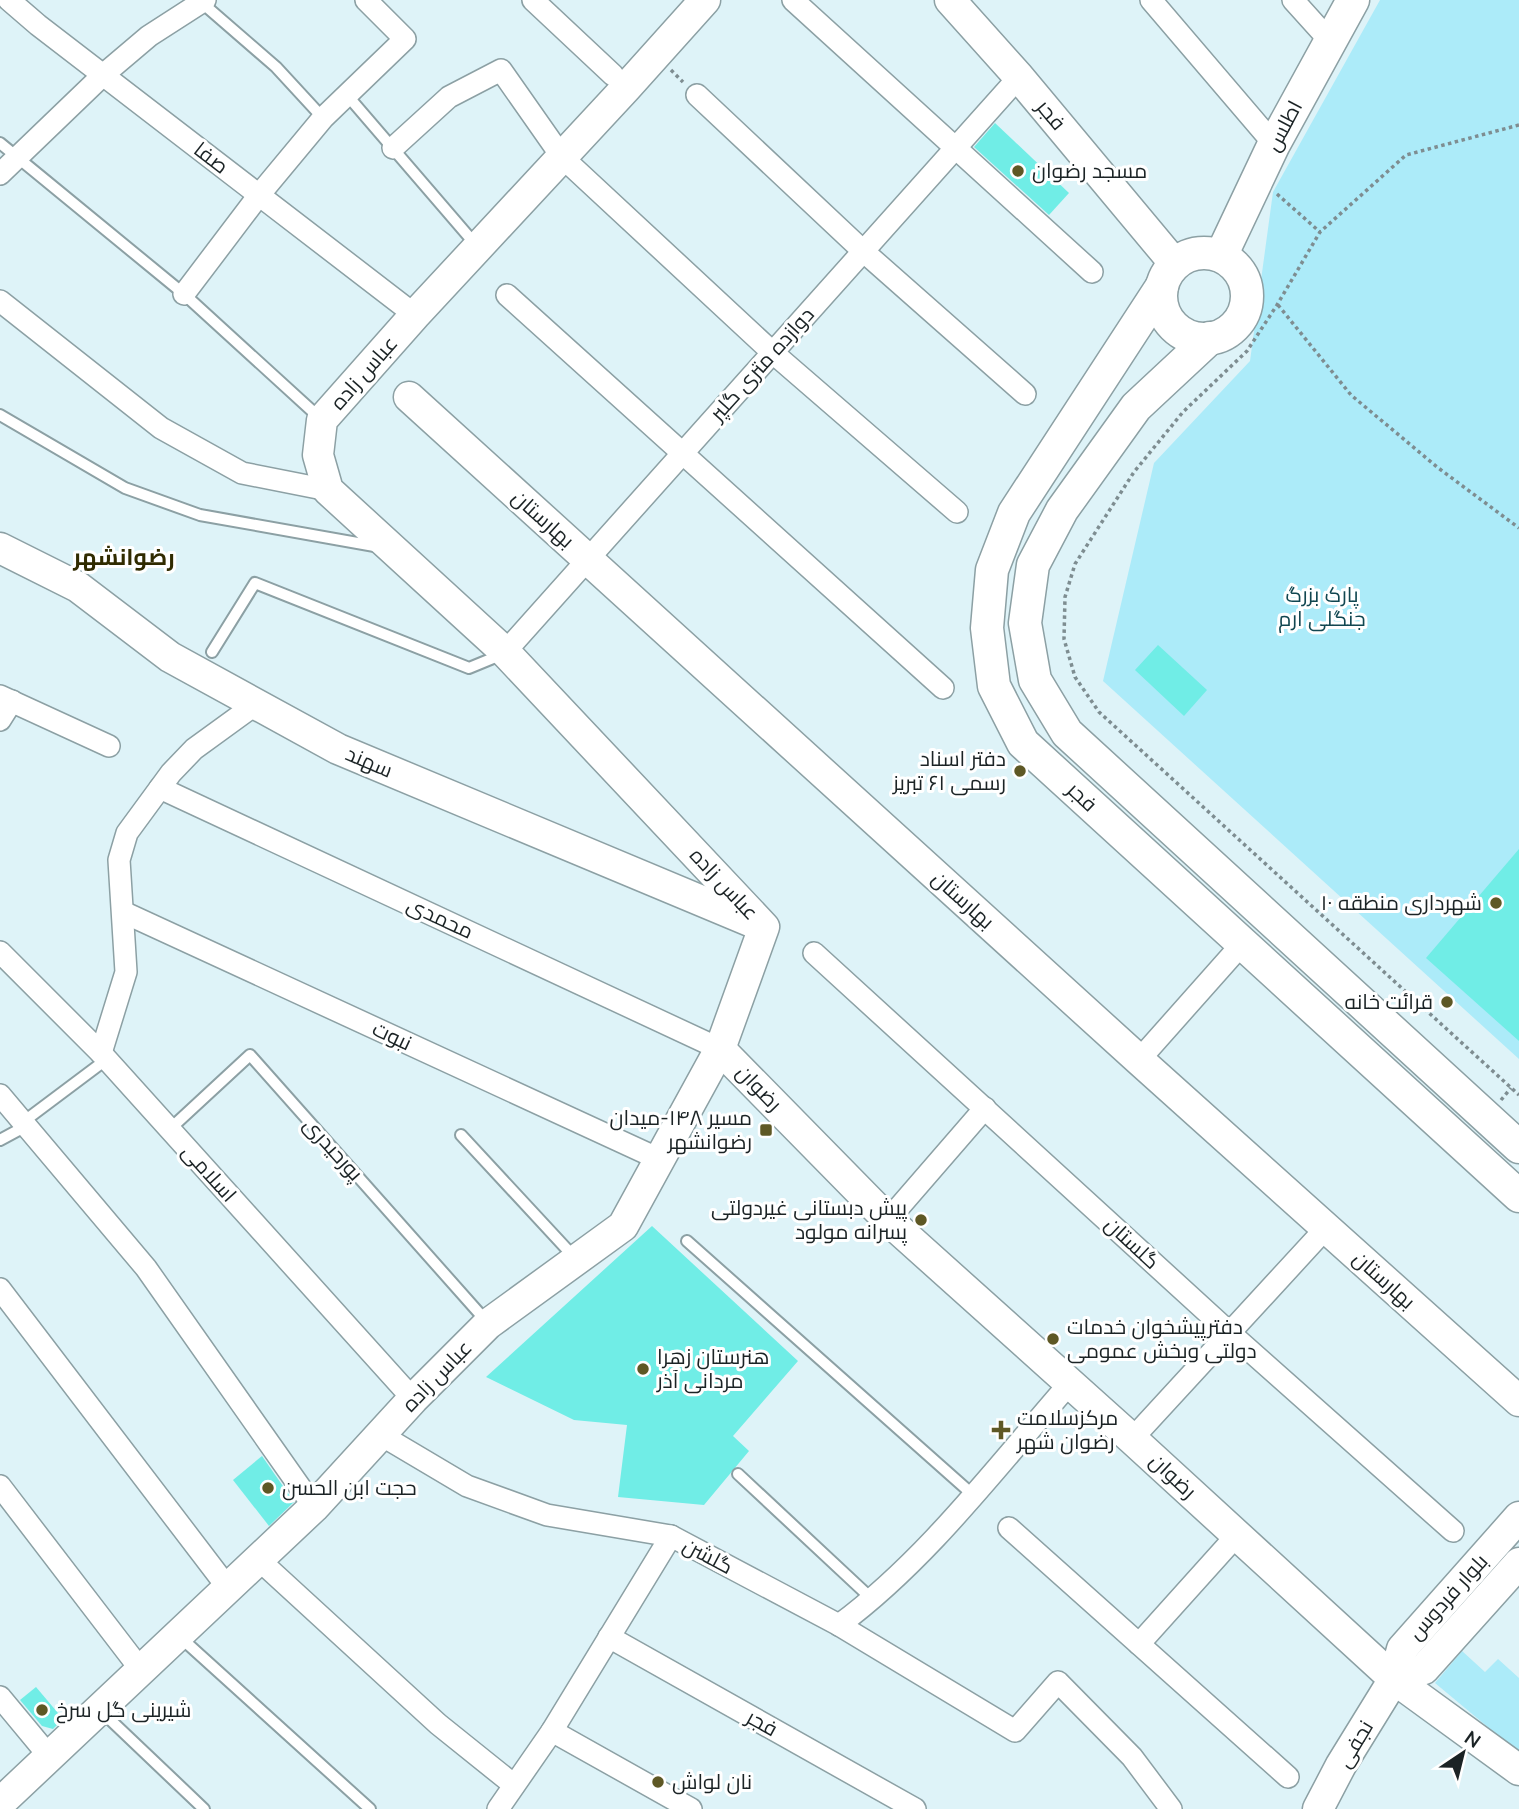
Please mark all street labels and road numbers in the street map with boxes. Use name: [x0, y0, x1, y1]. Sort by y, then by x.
street label: فجر: [1029, 93, 1072, 136]
street label: اطلس: [1259, 96, 1309, 156]
street label: صفا: [188, 136, 234, 180]
street label: دوازده متری گلپر: [703, 301, 821, 428]
street label: عباس زاده: [324, 330, 404, 416]
street label: بهارستان: [506, 484, 580, 554]
street label: سهند: [341, 740, 397, 784]
street label: فجر: [1060, 775, 1103, 818]
street label: عباس زاده: [683, 842, 765, 926]
street label: بهارستان: [926, 865, 1000, 935]
street label: محمدی: [402, 890, 478, 946]
street label: نبوت: [368, 1015, 416, 1057]
street label: رضوان: [730, 1059, 788, 1117]
street label: پورحیدری: [297, 1111, 369, 1187]
street label: اسلامی: [175, 1138, 243, 1208]
street label: گلستان: [1099, 1211, 1165, 1275]
street label: بهارستان: [1347, 1245, 1421, 1315]
street label: عباس زاده: [396, 1334, 478, 1418]
street label: رضوان: [1144, 1447, 1202, 1505]
street label: گلشن: [678, 1531, 738, 1581]
street label: بلوار فردوس: [1402, 1548, 1494, 1646]
street label: فجر: [740, 1703, 783, 1743]
street label: نجفی: [1330, 1715, 1380, 1773]

